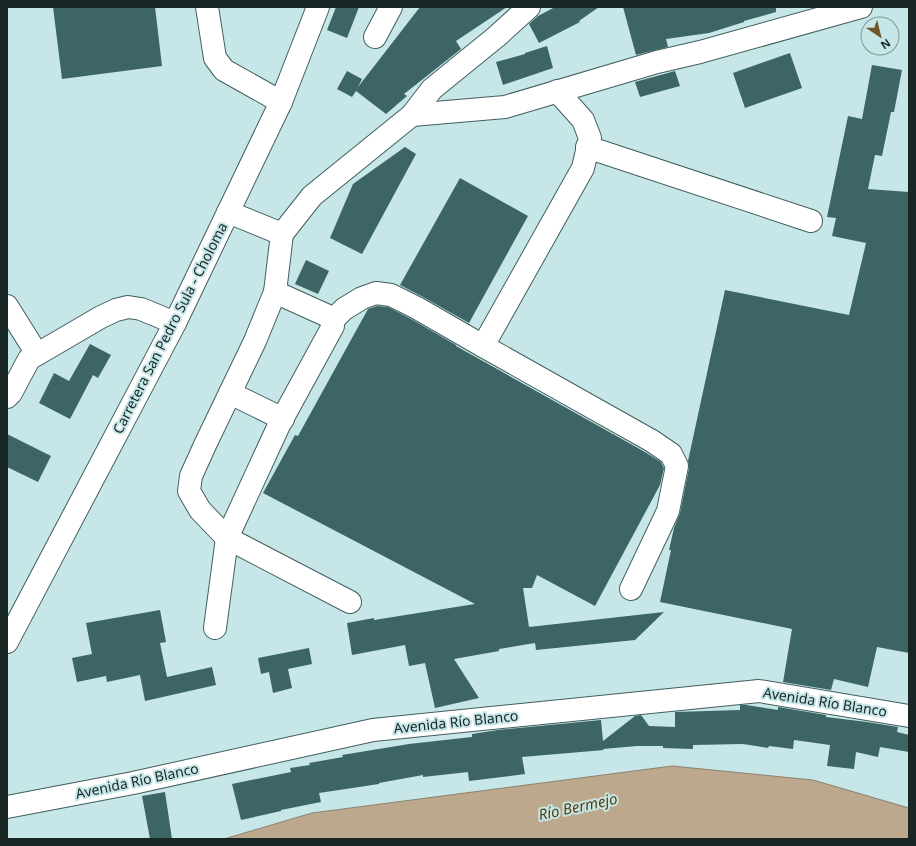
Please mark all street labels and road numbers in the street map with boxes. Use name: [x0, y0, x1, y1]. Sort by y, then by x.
street label: Carretera San Pedro Sula - Choloma: [108, 219, 231, 437]
street label: Avenida Río Blanco: [762, 682, 888, 721]
street label: Avenida Río Blanco: [393, 706, 519, 737]
street label: Avenida Río Blanco: [74, 758, 200, 803]

